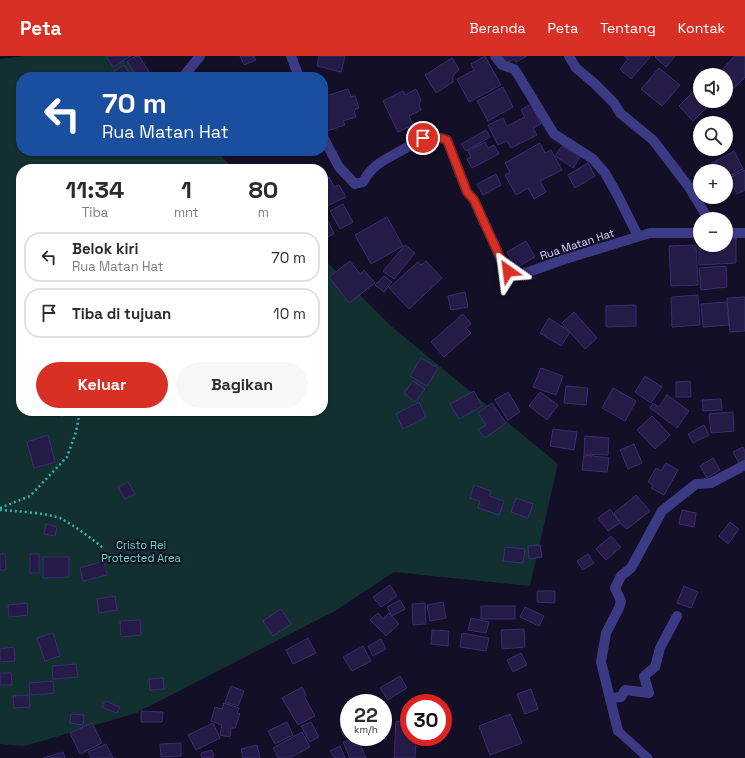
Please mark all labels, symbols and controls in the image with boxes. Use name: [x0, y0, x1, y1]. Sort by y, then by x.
text: Peta: [20, 16, 62, 41]
text: Beranda: [469, 19, 526, 37]
text: Peta: [548, 19, 578, 37]
text: Tentang: [600, 19, 656, 37]
text: Kontak: [678, 19, 725, 37]
map controls: [693, 68, 733, 252]
button: sound: [693, 68, 733, 108]
text: 70 m: [102, 85, 167, 121]
icon: left: [36, 88, 88, 140]
button: search: [693, 116, 733, 156]
text: Rua Matan Hat: [102, 120, 229, 143]
pin: [406, 121, 440, 155]
icon: arrive: [412, 127, 434, 149]
button: +: [693, 164, 733, 204]
text: 11:34: [66, 174, 124, 205]
text: 1: [181, 174, 192, 205]
text: 80: [248, 174, 278, 205]
text: Tiba: [82, 204, 108, 221]
text: mnt: [174, 204, 199, 221]
text: m: [258, 204, 269, 221]
button: −: [693, 212, 733, 252]
street label: Rua Matan Hat: [538, 225, 616, 263]
text: Belok kiri: [72, 239, 138, 258]
icon: left: [38, 246, 60, 268]
text: 70 m: [271, 248, 306, 267]
position arrow: [487, 250, 529, 292]
text: Rua Matan Hat: [72, 258, 164, 275]
icon: arrive: [38, 302, 60, 324]
text: Tiba di tujuan: [72, 304, 171, 323]
text: 10 m: [273, 304, 306, 323]
button: Keluar: [36, 362, 168, 408]
button: Bagikan: [176, 362, 308, 408]
park label: Cristo Rei Protected Area: [101, 538, 182, 565]
speed limit sign: 30: [400, 694, 452, 746]
text: 22: [354, 702, 378, 728]
text: km/h: [354, 723, 378, 736]

